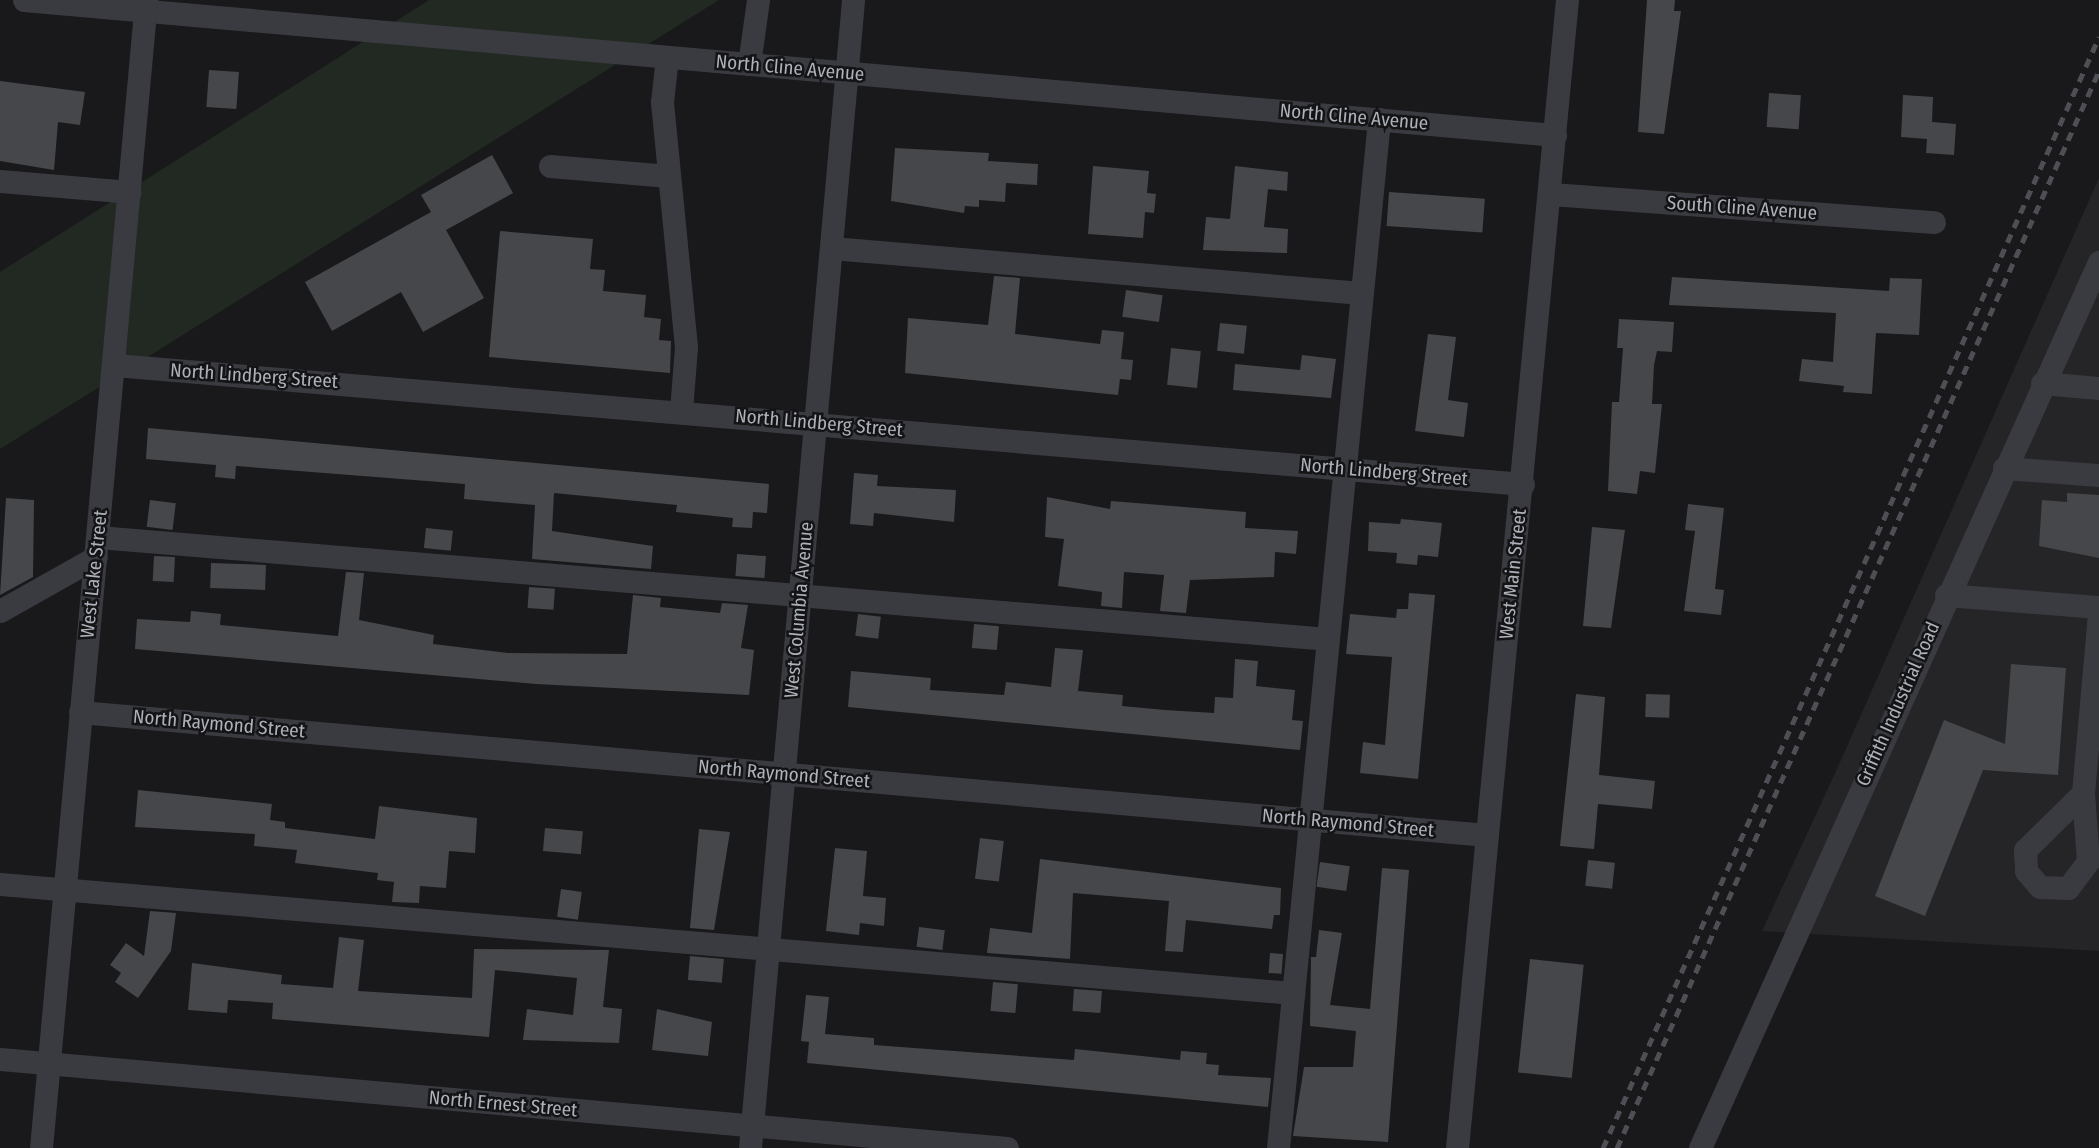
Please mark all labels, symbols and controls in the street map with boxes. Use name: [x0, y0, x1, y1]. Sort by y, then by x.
street label: North Cline Avenue: [715, 50, 865, 86]
street label: North Cline Avenue: [1279, 99, 1429, 135]
street label: South Cline Avenue: [1666, 191, 1818, 225]
street label: North Lindberg Street: [169, 359, 339, 393]
street label: North Lindberg Street: [734, 404, 904, 442]
street label: North Lindberg Street: [1299, 453, 1469, 491]
street label: West Main Street: [1495, 508, 1531, 640]
street label: West Lake Street: [76, 509, 112, 639]
street label: West Columbia Avenue: [780, 521, 818, 699]
street label: Griffith Industrial Road: [1851, 618, 1945, 790]
street label: North Raymond Street: [132, 705, 306, 743]
street label: North Raymond Street: [697, 755, 871, 793]
street label: North Raymond Street: [1261, 804, 1435, 842]
street label: North Ernest Street: [428, 1086, 578, 1122]

